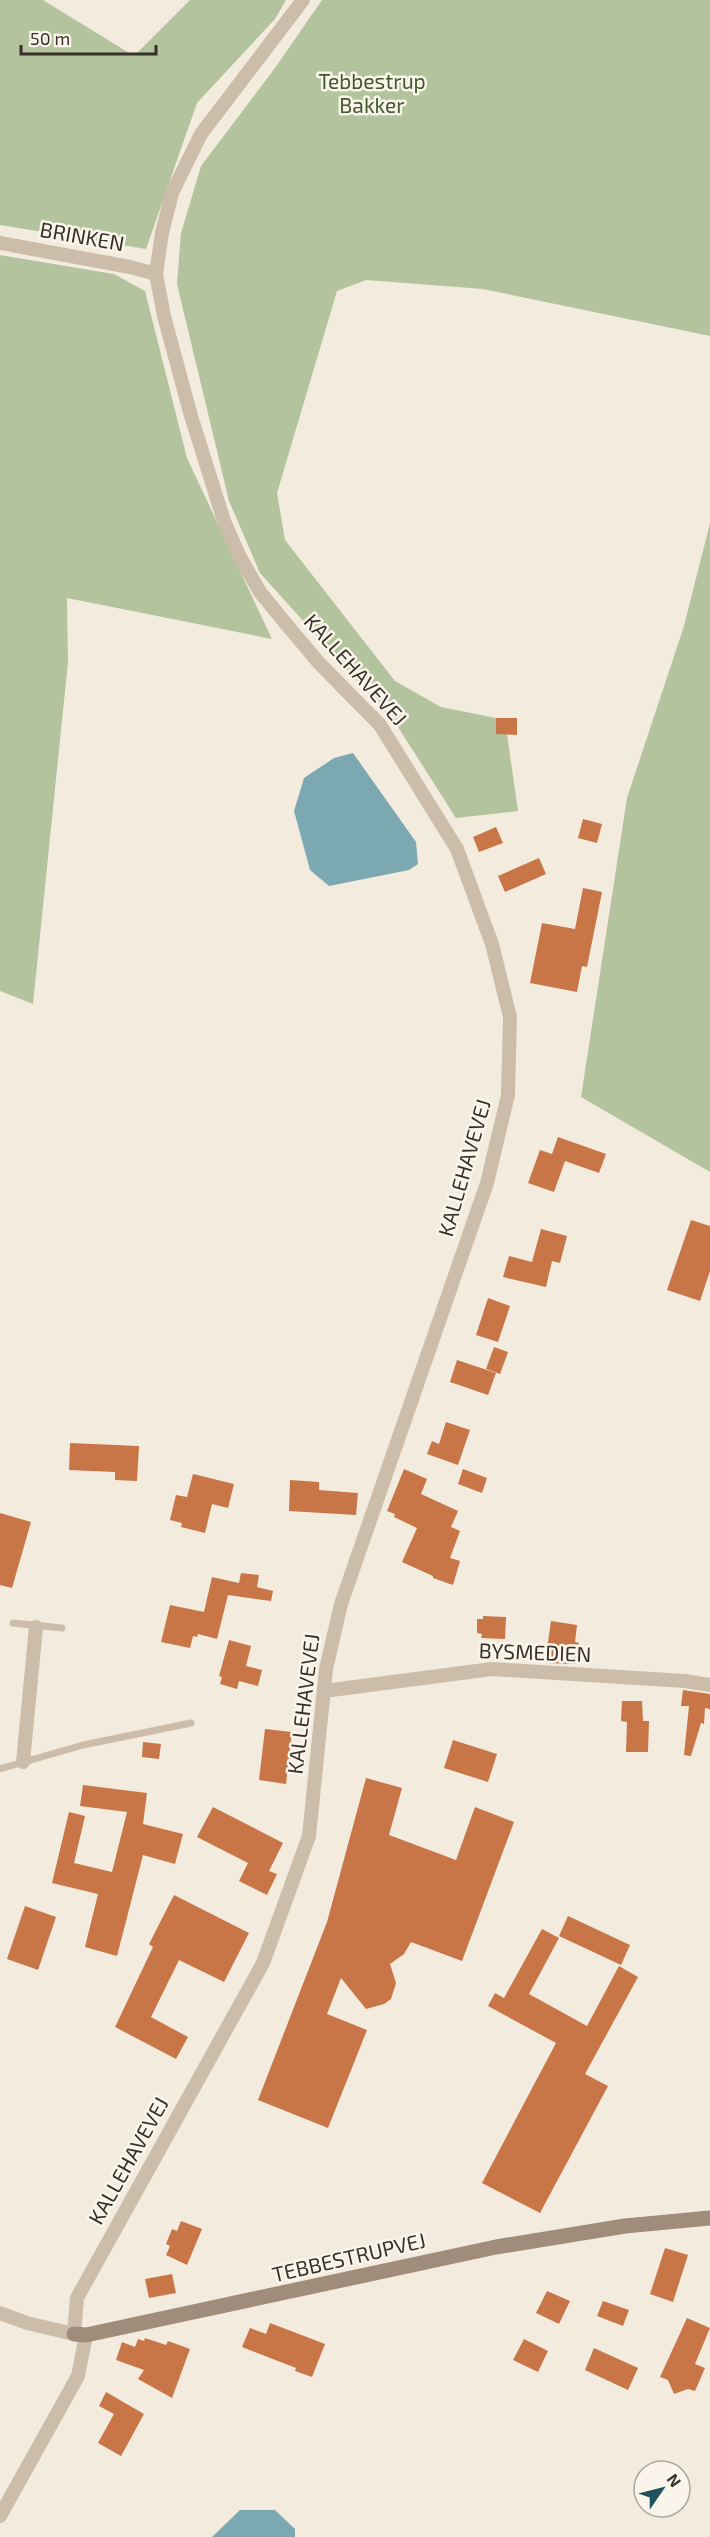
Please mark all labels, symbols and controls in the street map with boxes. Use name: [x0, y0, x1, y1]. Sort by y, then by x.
scale bar: [21, 18, 156, 56]
text: 50 m: [30, 27, 70, 49]
park label: Tebbestrup Bakker: [318, 68, 426, 117]
street label: BRINKEN: [38, 216, 126, 255]
street label: KALLEHAVEVEJ: [300, 608, 413, 730]
street label: KALLEHAVEVEJ: [432, 1096, 495, 1239]
street label: KALLEHAVEVEJ: [281, 1632, 324, 1776]
street label: BYSMEDIEN: [478, 1637, 592, 1666]
street label: KALLEHAVEVEJ: [82, 2092, 173, 2228]
street label: TEBBESTRUPVEJ: [269, 2227, 428, 2286]
north arrow: [632, 2459, 692, 2519]
text: N: [664, 2470, 686, 2490]

